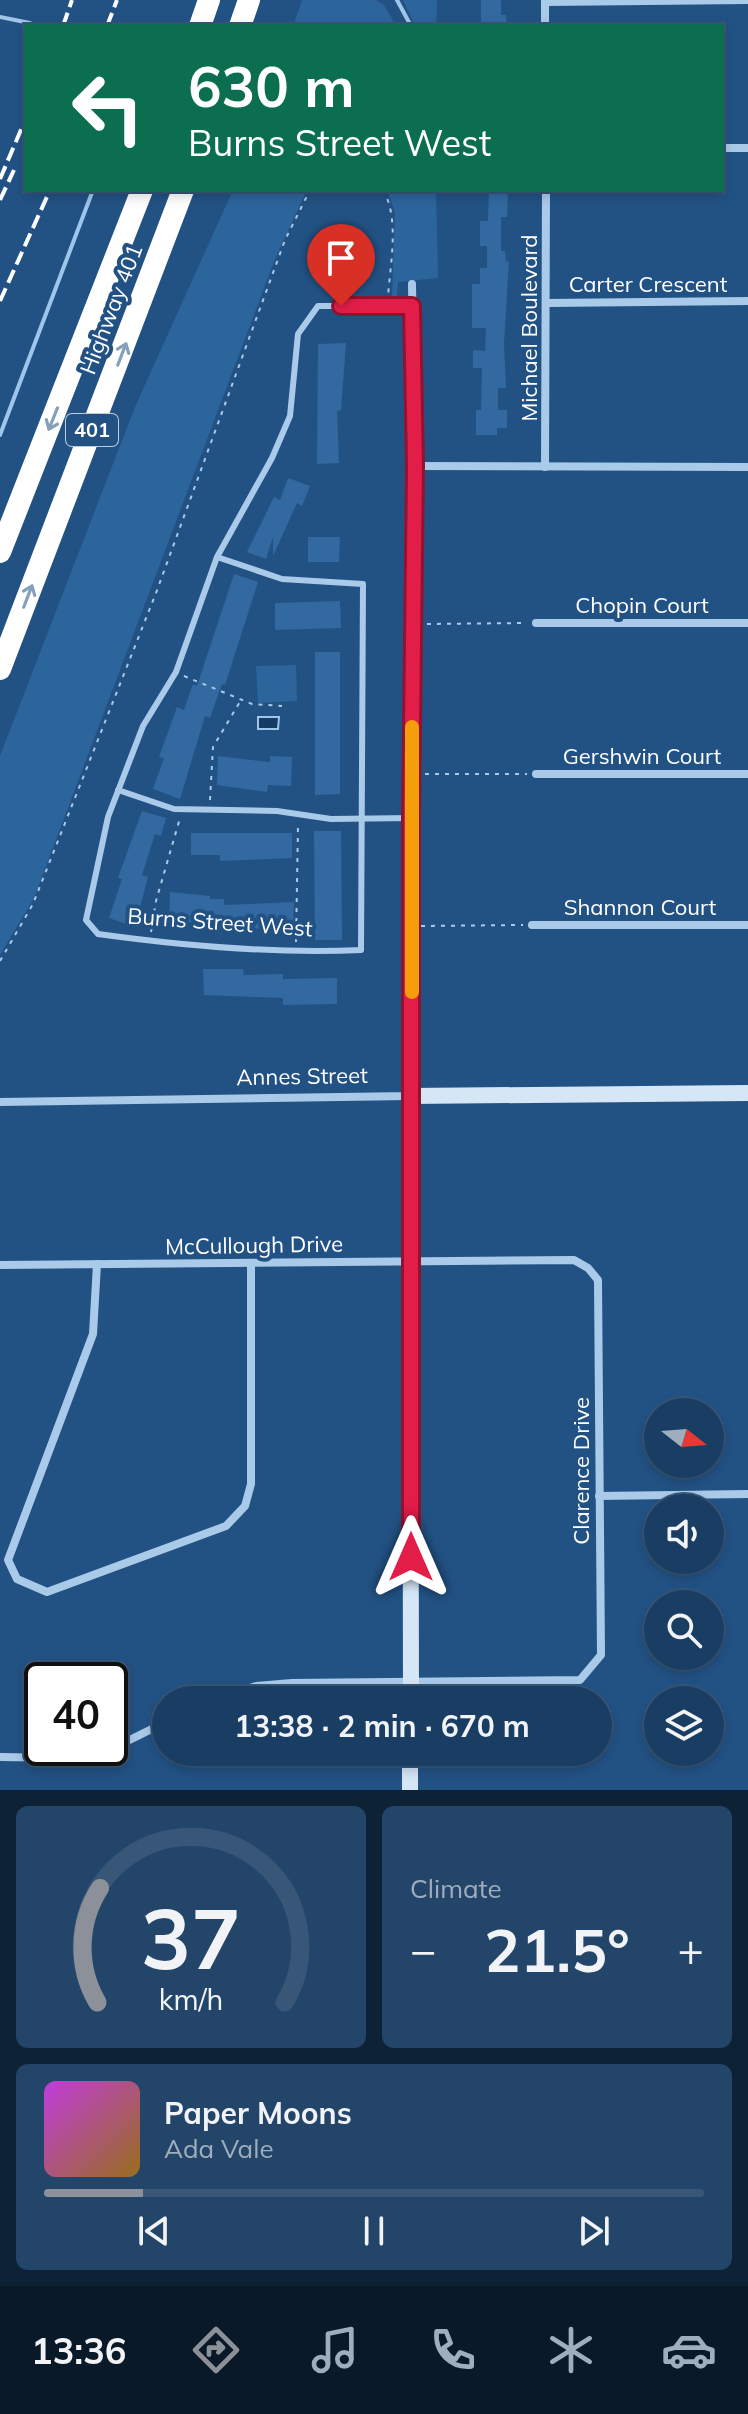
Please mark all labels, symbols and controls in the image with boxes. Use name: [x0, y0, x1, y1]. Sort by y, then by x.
text: 630 m: [188, 51, 355, 121]
icon: left: [56, 56, 160, 160]
text: Burns Street West: [188, 120, 491, 165]
pin: [307, 224, 375, 306]
street label: Michael Boulevard: [515, 234, 543, 422]
icon: arrive: [319, 236, 363, 280]
street label: Highway 401: [73, 240, 149, 378]
street label: Carter Crescent: [569, 270, 728, 298]
one-way arrow: [116, 342, 130, 367]
one-way arrow: [45, 406, 59, 431]
road number: 401: [66, 414, 118, 446]
one-way arrow: [22, 584, 36, 609]
street label: Chopin Court: [575, 591, 709, 619]
street label: Gershwin Court: [563, 742, 721, 770]
street label: Shannon Court: [564, 893, 717, 921]
street label: Burns Street West: [127, 902, 314, 942]
street label: Annes Street: [236, 1061, 368, 1091]
street label: McCullough Drive: [165, 1229, 343, 1261]
street label: Clarence Drive: [567, 1397, 595, 1545]
north arrow: [644, 1398, 724, 1478]
map controls: [644, 1398, 724, 1766]
button: sound: [644, 1494, 724, 1574]
position arrow: [369, 1515, 453, 1599]
button: search: [644, 1590, 724, 1670]
speed limit sign: 40: [24, 1662, 128, 1766]
button: layers: [644, 1686, 724, 1766]
text: 13:38 · 2 min · 670 m: [234, 1707, 530, 1745]
text: Climate: [410, 1872, 502, 1905]
text: 37: [141, 1885, 241, 1990]
text: 21.5°: [484, 1912, 630, 1987]
text: −: [410, 1922, 436, 1977]
text: +: [678, 1922, 704, 1977]
text: km/h: [159, 1981, 223, 2017]
text: Paper Moons: [164, 2094, 352, 2132]
text: Ada Vale: [164, 2132, 274, 2165]
icon: previous: [132, 2209, 176, 2253]
icon: pause: [352, 2209, 396, 2253]
icon: next: [572, 2209, 616, 2253]
icon: directions: [188, 2322, 244, 2378]
icon: music: [307, 2322, 363, 2378]
icon: phone: [425, 2322, 481, 2378]
icon: climate: [543, 2322, 599, 2378]
icon: car: [661, 2322, 717, 2378]
text: 13:36: [31, 2328, 126, 2373]

